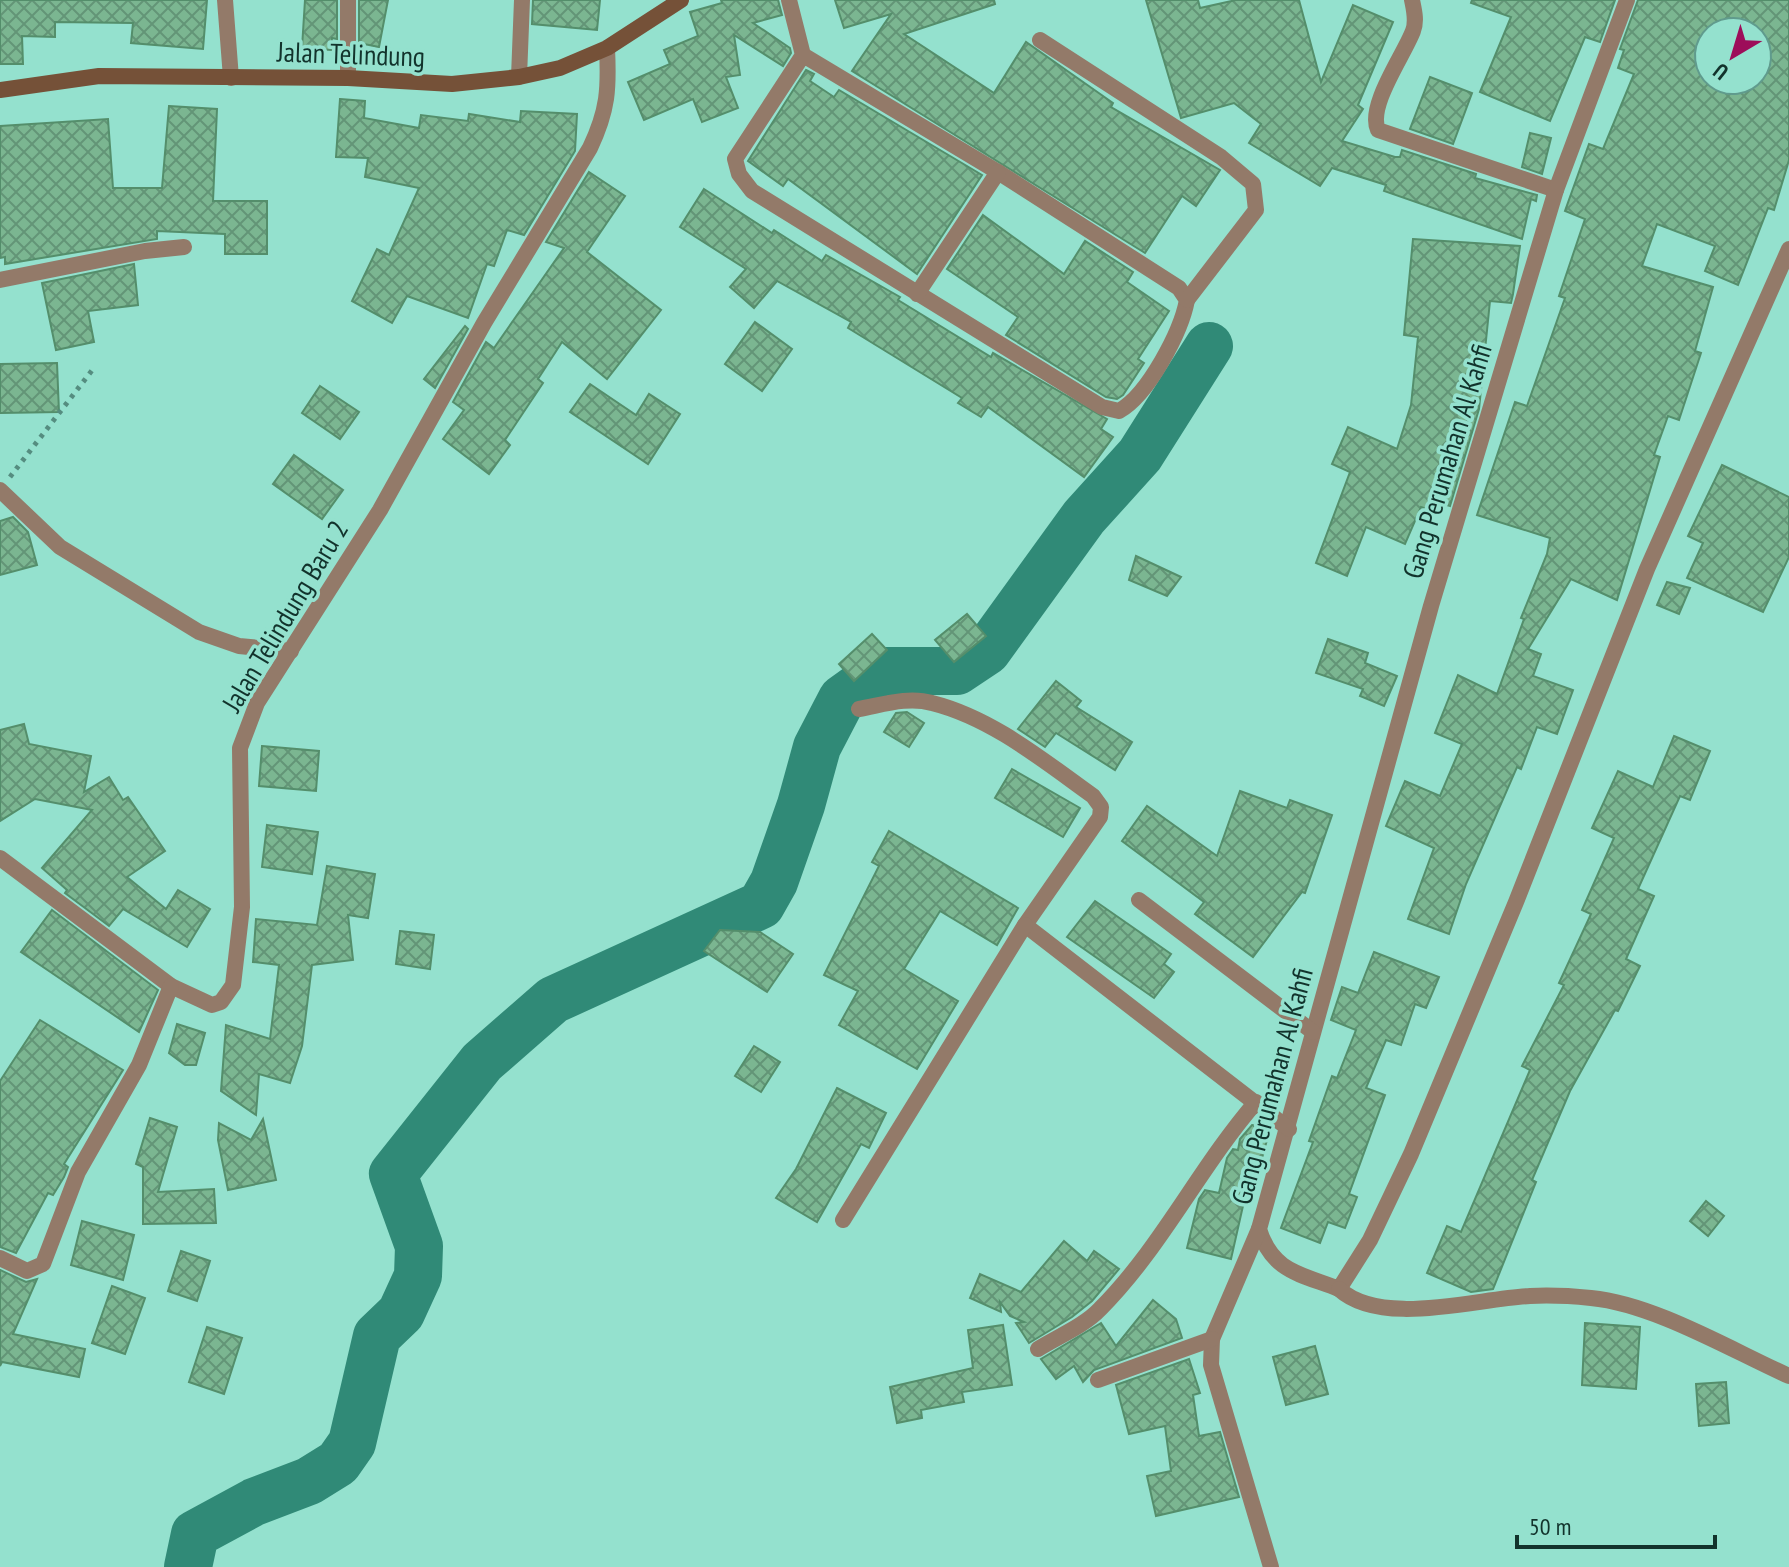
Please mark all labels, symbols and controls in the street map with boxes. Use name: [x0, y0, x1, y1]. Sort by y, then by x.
north arrow: [1693, 16, 1773, 96]
street label: Jalan Telindung: [275, 32, 426, 75]
text: U: [1708, 57, 1734, 86]
street label: Gang Perumahan Al Kahfi: [1393, 339, 1500, 583]
street label: Jalan Telindung Baru 2: [212, 513, 356, 719]
street label: Gang Perumahan Al Kahfi: [1222, 963, 1321, 1208]
scale bar: [1517, 1499, 1715, 1549]
text: 50 m: [1529, 1511, 1571, 1542]

